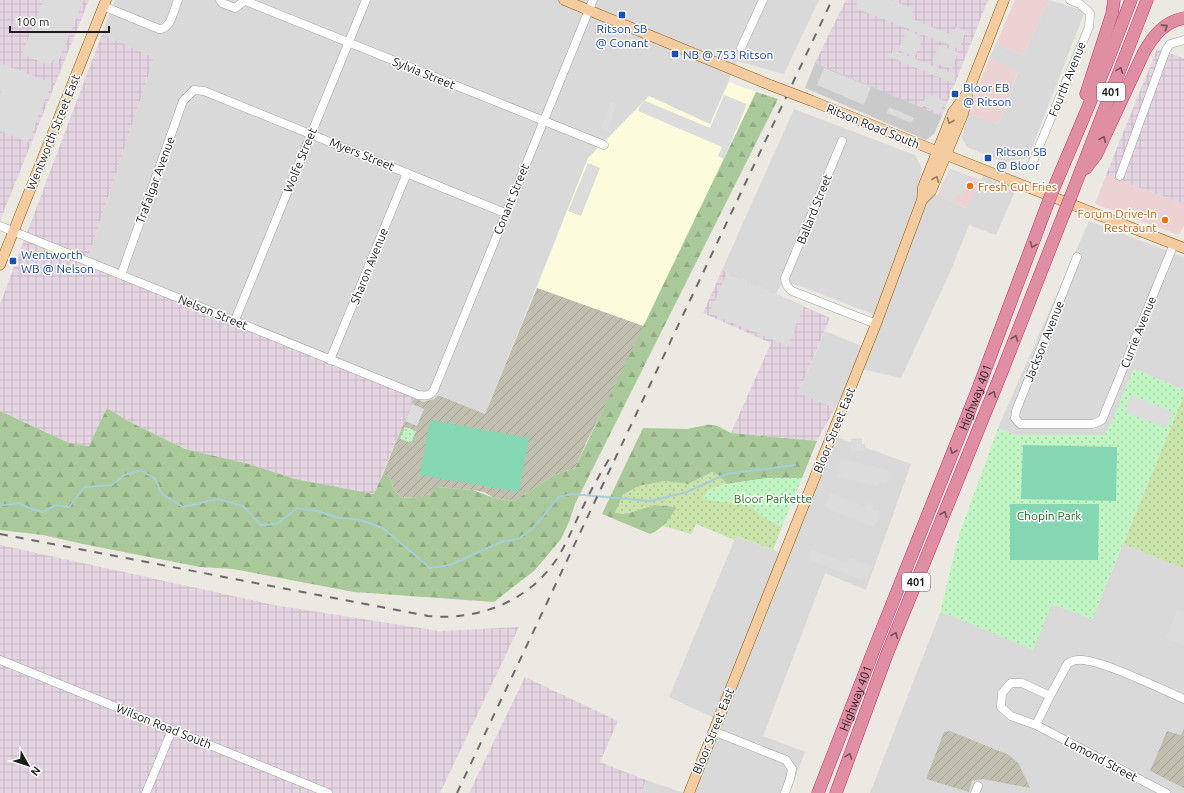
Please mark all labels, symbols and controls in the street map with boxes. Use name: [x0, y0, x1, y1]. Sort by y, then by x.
scale bar: [10, 8, 109, 34]
marker: Ritson SB @ Conant: [617, 10, 627, 20]
text: 100 m: [16, 15, 49, 28]
place label: Ritson SB @ Conant: [595, 22, 649, 49]
one-way arrow: [1161, 24, 1168, 31]
street label: Fourth Avenue: [1046, 40, 1088, 118]
place label: NB @ 753 Ritson: [683, 48, 773, 61]
marker: NB @ 753 Ritson: [670, 49, 680, 59]
street label: Sylvia Street: [391, 55, 457, 92]
one-way arrow: [1115, 66, 1123, 74]
street label: Wentworth Street East: [24, 72, 82, 192]
place label: Bloor EB @ Ritson: [963, 81, 1011, 108]
road number: 401: [1097, 83, 1125, 101]
marker: Bloor EB @ Ritson: [950, 89, 960, 99]
street label: Ritson Road South: [825, 101, 921, 151]
one-way arrow: [946, 117, 954, 124]
street label: Wolfe Street: [281, 126, 319, 194]
street label: Trafalgar Avenue: [133, 135, 177, 225]
street label: Myers Street: [328, 135, 397, 173]
one-way arrow: [1098, 136, 1106, 144]
place label: Ritson SB @ Bloor: [996, 145, 1047, 172]
marker: Ritson SB @ Bloor: [983, 153, 993, 163]
street label: Conant Street: [491, 161, 531, 236]
street label: Ballard Street: [794, 172, 834, 246]
one-way arrow: [931, 176, 939, 184]
place label: Fresh Cut Fries: [978, 180, 1057, 193]
marker: Fresh Cut Fries: [965, 181, 975, 191]
place label: Forum Drive-In Restraunt: [1077, 207, 1157, 234]
marker: Forum Drive-In Restraunt: [1160, 215, 1170, 225]
street label: Sharon Avenue: [348, 226, 390, 306]
one-way arrow: [1029, 241, 1037, 248]
place label: Wentworth WB @ Nelson: [21, 248, 94, 275]
marker: Wentworth WB @ Nelson: [8, 256, 18, 266]
street label: Nelson Street: [176, 292, 250, 332]
street label: Currie Avenue: [1118, 294, 1158, 370]
street label: Jackson Avenue: [1022, 299, 1066, 383]
one-way arrow: [1011, 334, 1019, 341]
street label: Highway 401: [956, 362, 993, 432]
street label: Bloor Street East: [811, 385, 857, 475]
one-way arrow: [988, 390, 996, 398]
one-way arrow: [950, 448, 958, 455]
park label: Bloor Parkette: [734, 492, 812, 505]
park label: Chopin Park: [1017, 509, 1081, 522]
one-way arrow: [939, 511, 947, 518]
road number: 401: [902, 573, 930, 591]
one-way arrow: [890, 631, 898, 638]
street label: Highway 401: [836, 663, 874, 733]
street label: Bloor Street East: [690, 686, 736, 776]
street label: Wilson Road South: [115, 701, 213, 751]
street label: Lomond Street: [1062, 734, 1140, 784]
north arrow: [8, 745, 48, 785]
one-way arrow: [845, 753, 853, 760]
text: N: [29, 764, 43, 778]

